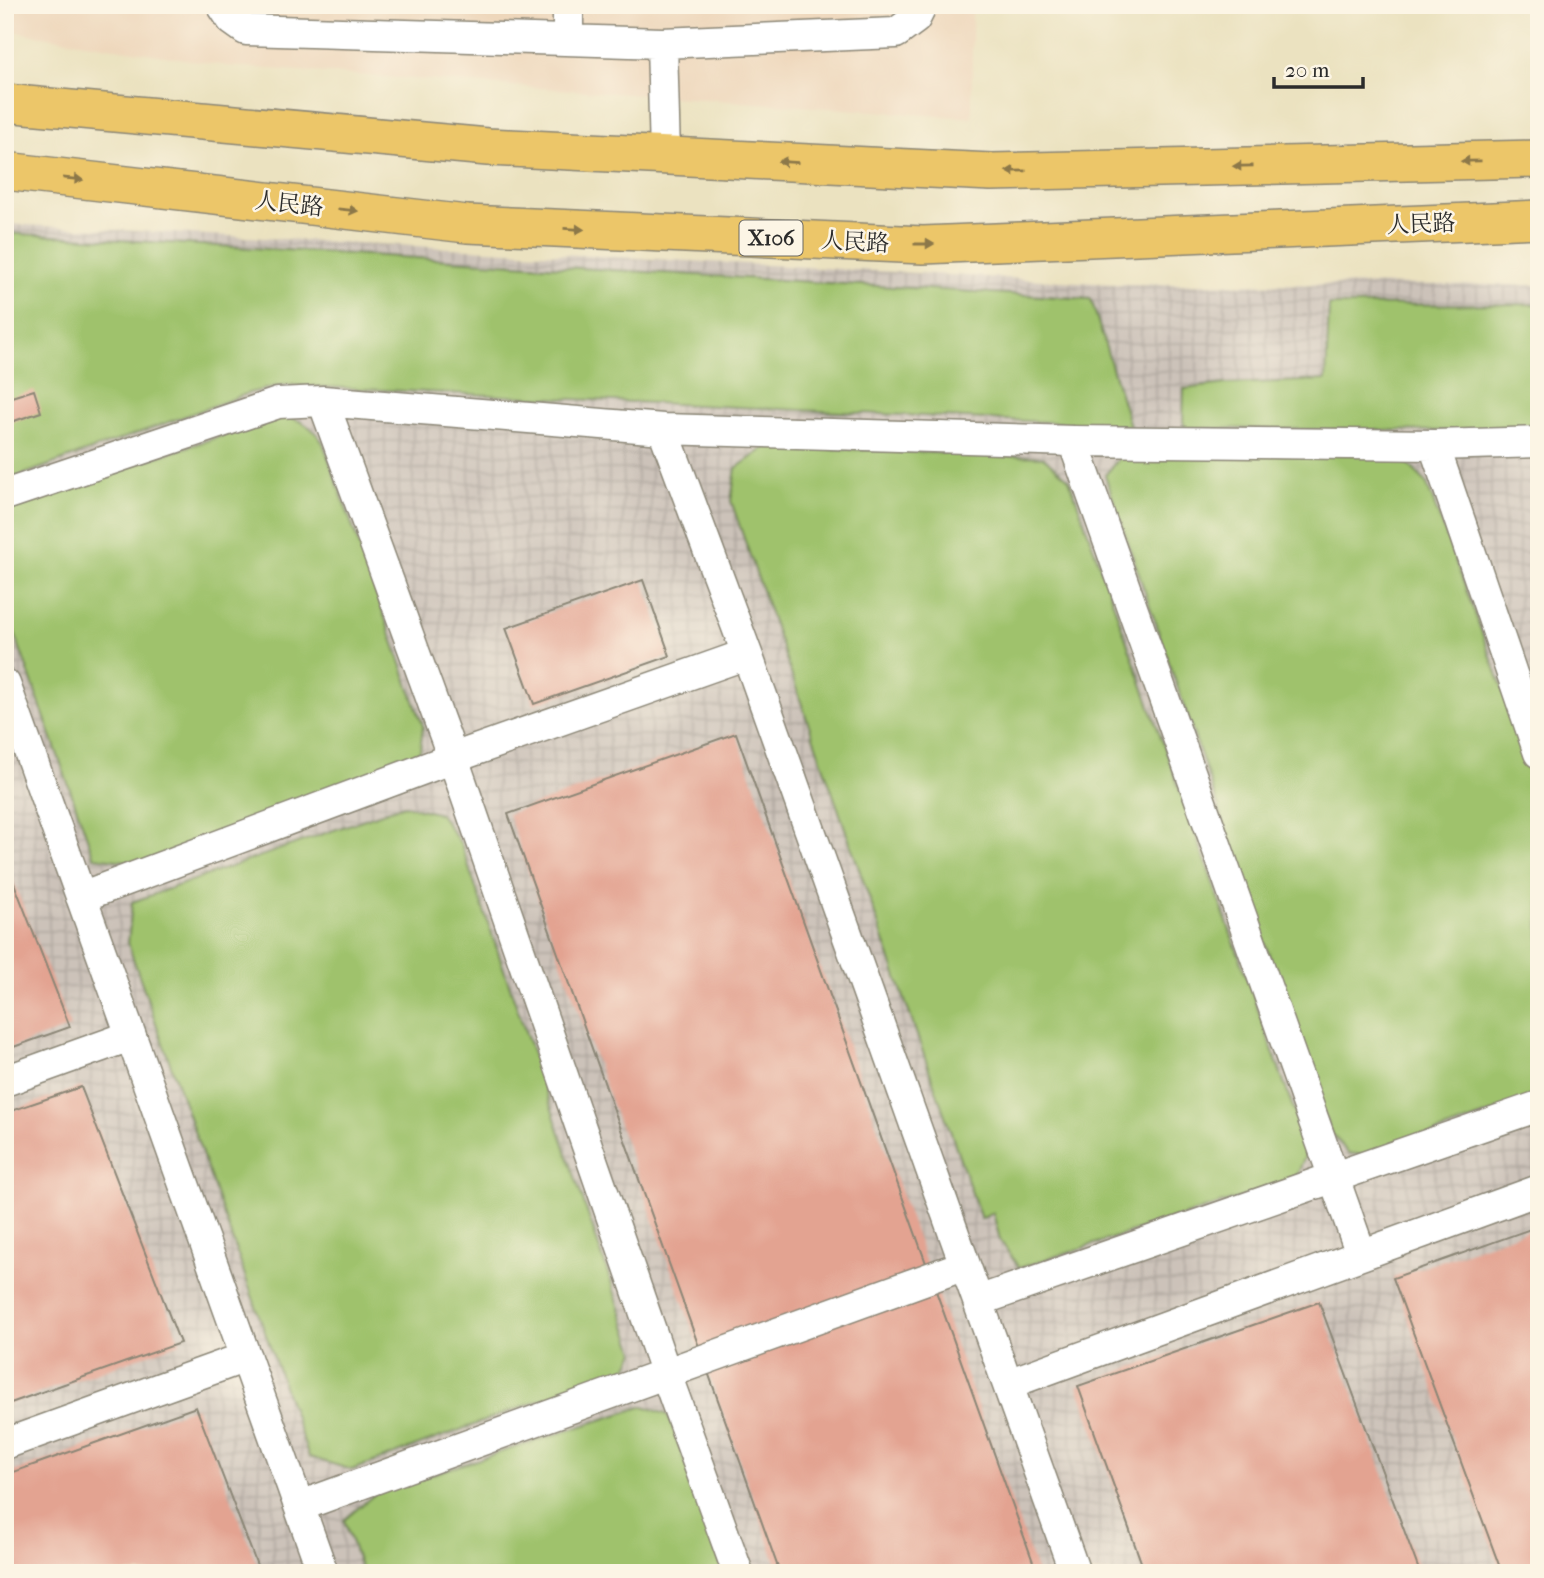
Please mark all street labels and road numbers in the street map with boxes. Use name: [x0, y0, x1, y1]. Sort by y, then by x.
street label: 人民路: [253, 187, 325, 221]
street label: 人民路: [1386, 209, 1456, 239]
road number: X106: [740, 220, 802, 256]
street label: 人民路: [820, 227, 890, 257]

